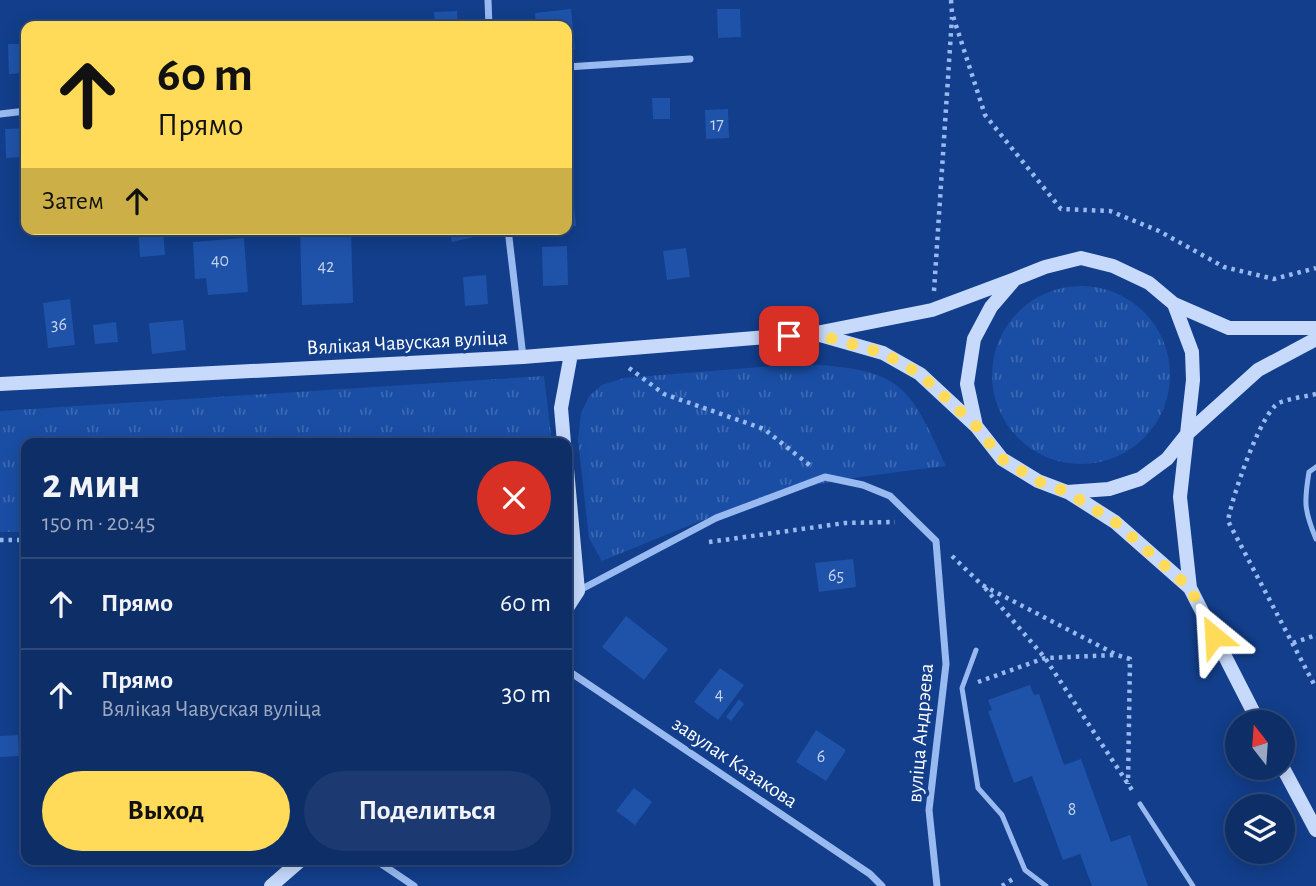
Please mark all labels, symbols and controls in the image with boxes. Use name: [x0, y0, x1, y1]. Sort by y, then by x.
icon: ahead: [42, 49, 133, 140]
text: 60 m: [157, 51, 253, 100]
text: Прямо: [157, 109, 243, 141]
house number: 17: [710, 116, 724, 134]
icon: ahead: [118, 182, 156, 220]
text: Затем: [42, 188, 104, 214]
house number: 40: [211, 252, 229, 270]
house number: 42: [318, 258, 334, 276]
pin: [759, 306, 819, 366]
house number: 36: [51, 316, 67, 334]
icon: arrive: [770, 317, 808, 355]
street label: Вялікая Чавуская вуліца: [306, 327, 509, 358]
button: close: [477, 461, 551, 535]
text: 2 мин: [42, 463, 140, 505]
text: 150 m · 20:45: [42, 512, 155, 535]
house number: 65: [828, 567, 844, 585]
icon: ahead: [42, 585, 80, 623]
text: Прямо: [101, 590, 173, 616]
text: 60 m: [500, 590, 551, 616]
position arrow: [1177, 599, 1251, 673]
street label: вуліца Андрэева: [904, 662, 937, 804]
text: Прямо: [101, 667, 173, 693]
icon: ahead: [42, 676, 80, 714]
text: 30 m: [501, 681, 551, 707]
house number: 4: [715, 686, 724, 704]
text: Вялікая Чавуская вуліца: [101, 698, 322, 721]
north arrow: [1225, 710, 1295, 780]
map controls: [1225, 710, 1295, 864]
street label: завулак Казакова: [668, 713, 802, 812]
house number: 6: [817, 748, 825, 766]
button: Выход: [42, 771, 290, 851]
button: Поделиться: [304, 771, 551, 851]
button: layers: [1225, 794, 1295, 864]
house number: 8: [1068, 801, 1076, 819]

